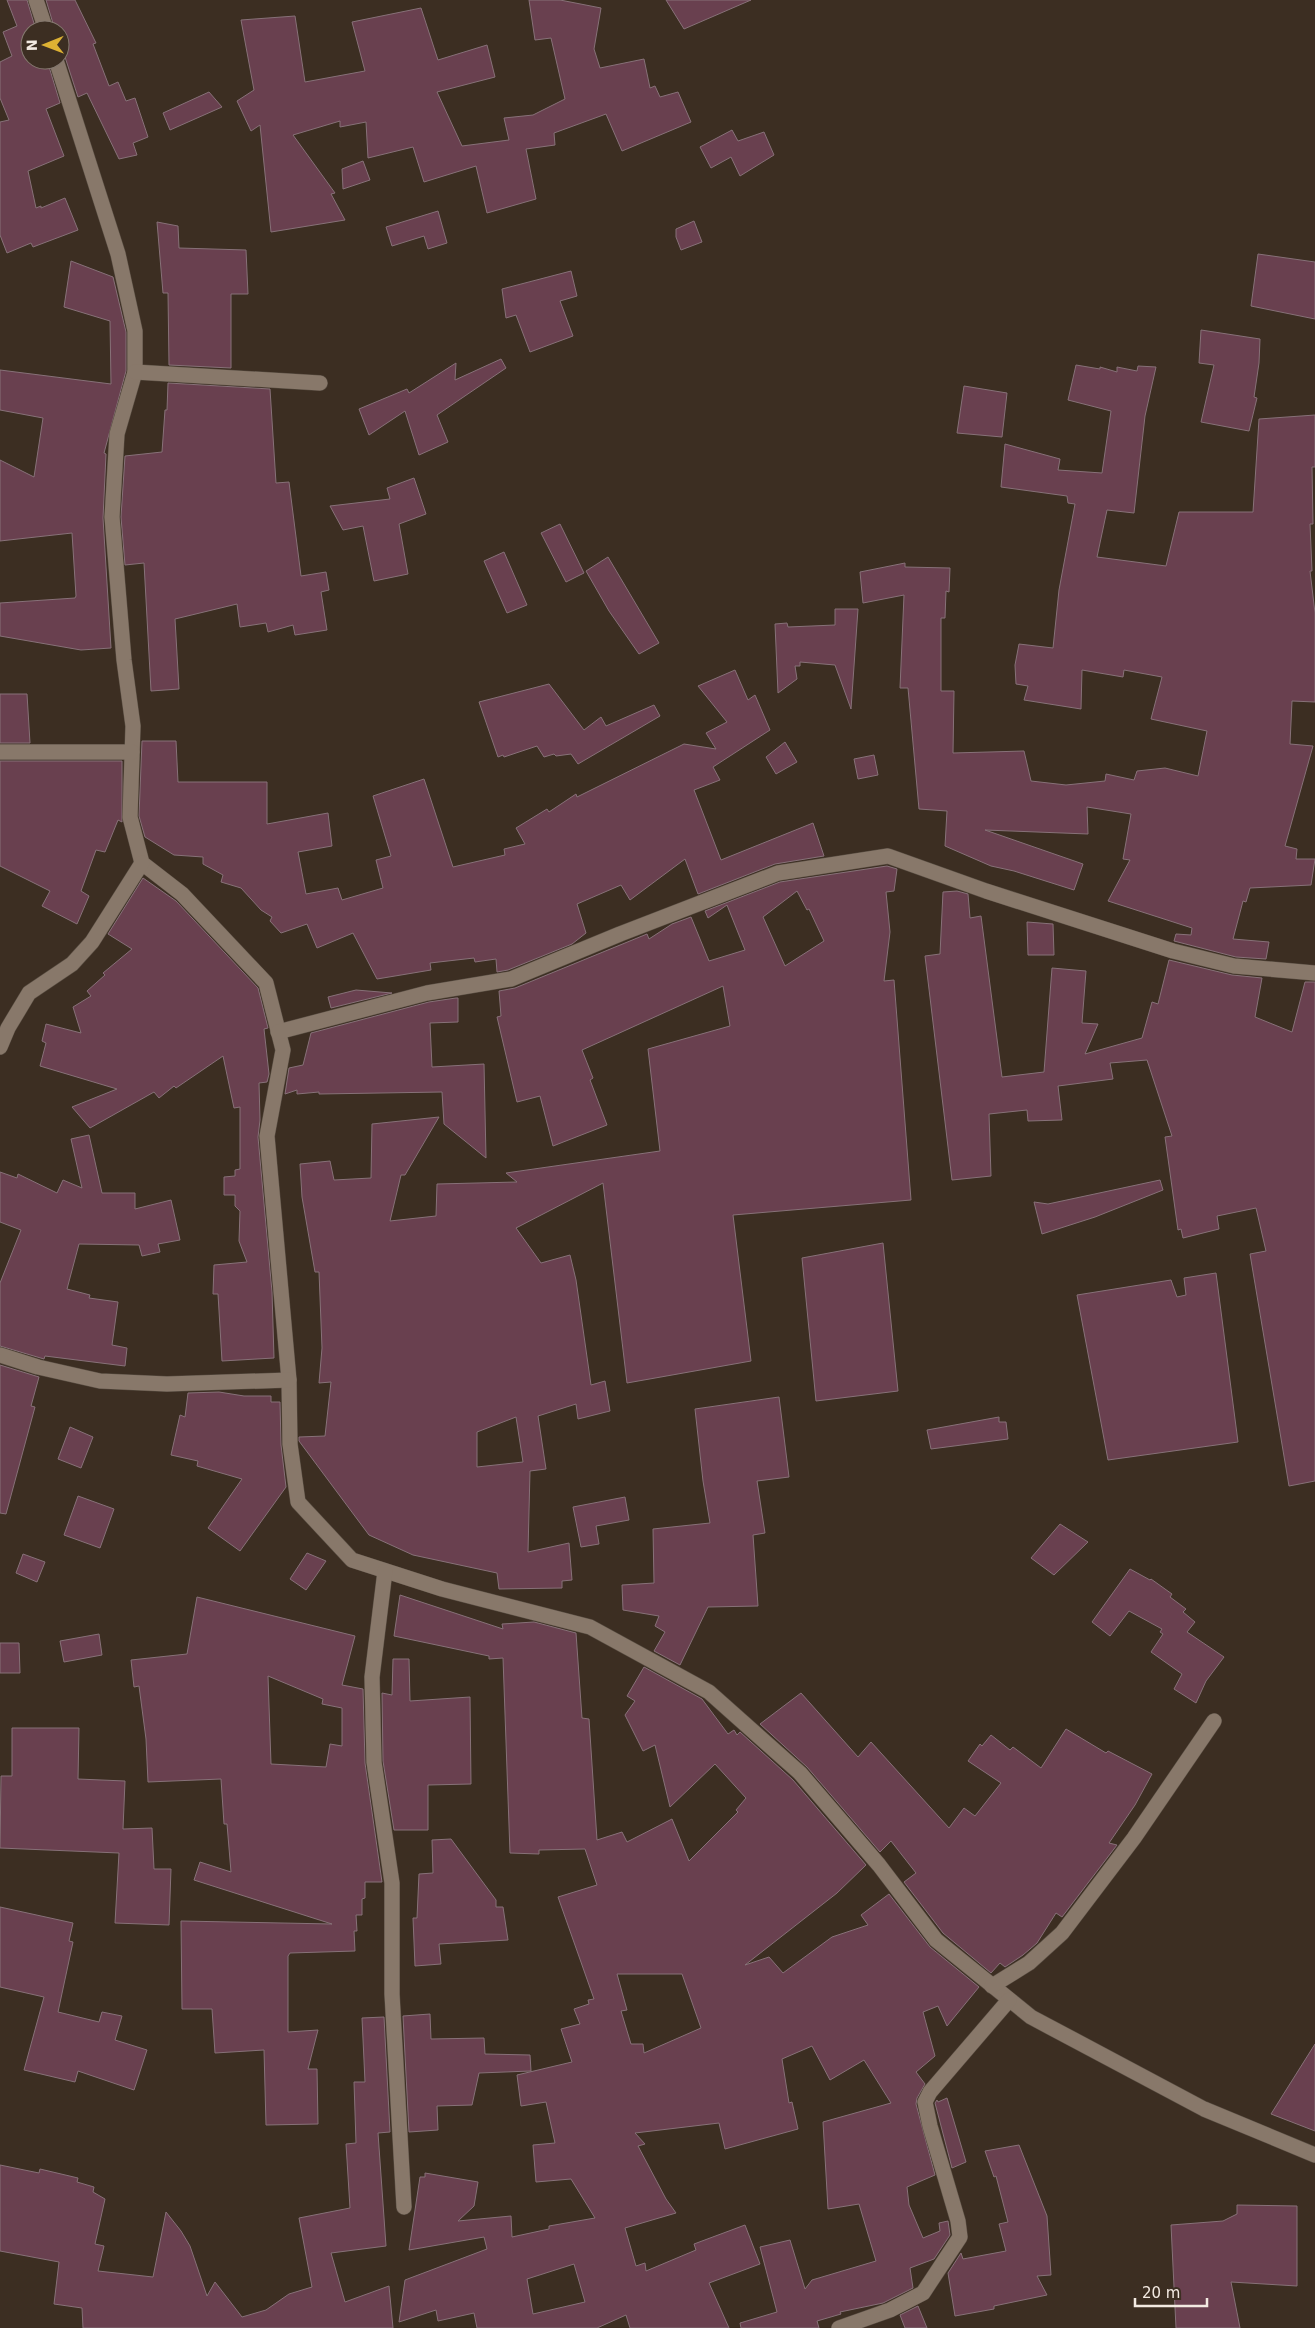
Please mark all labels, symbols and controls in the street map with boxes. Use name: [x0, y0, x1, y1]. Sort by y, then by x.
north arrow: [20, 20, 70, 70]
text: N: [24, 39, 40, 51]
scale bar: [1135, 2276, 1208, 2308]
text: 20 m: [1142, 2284, 1180, 2302]

